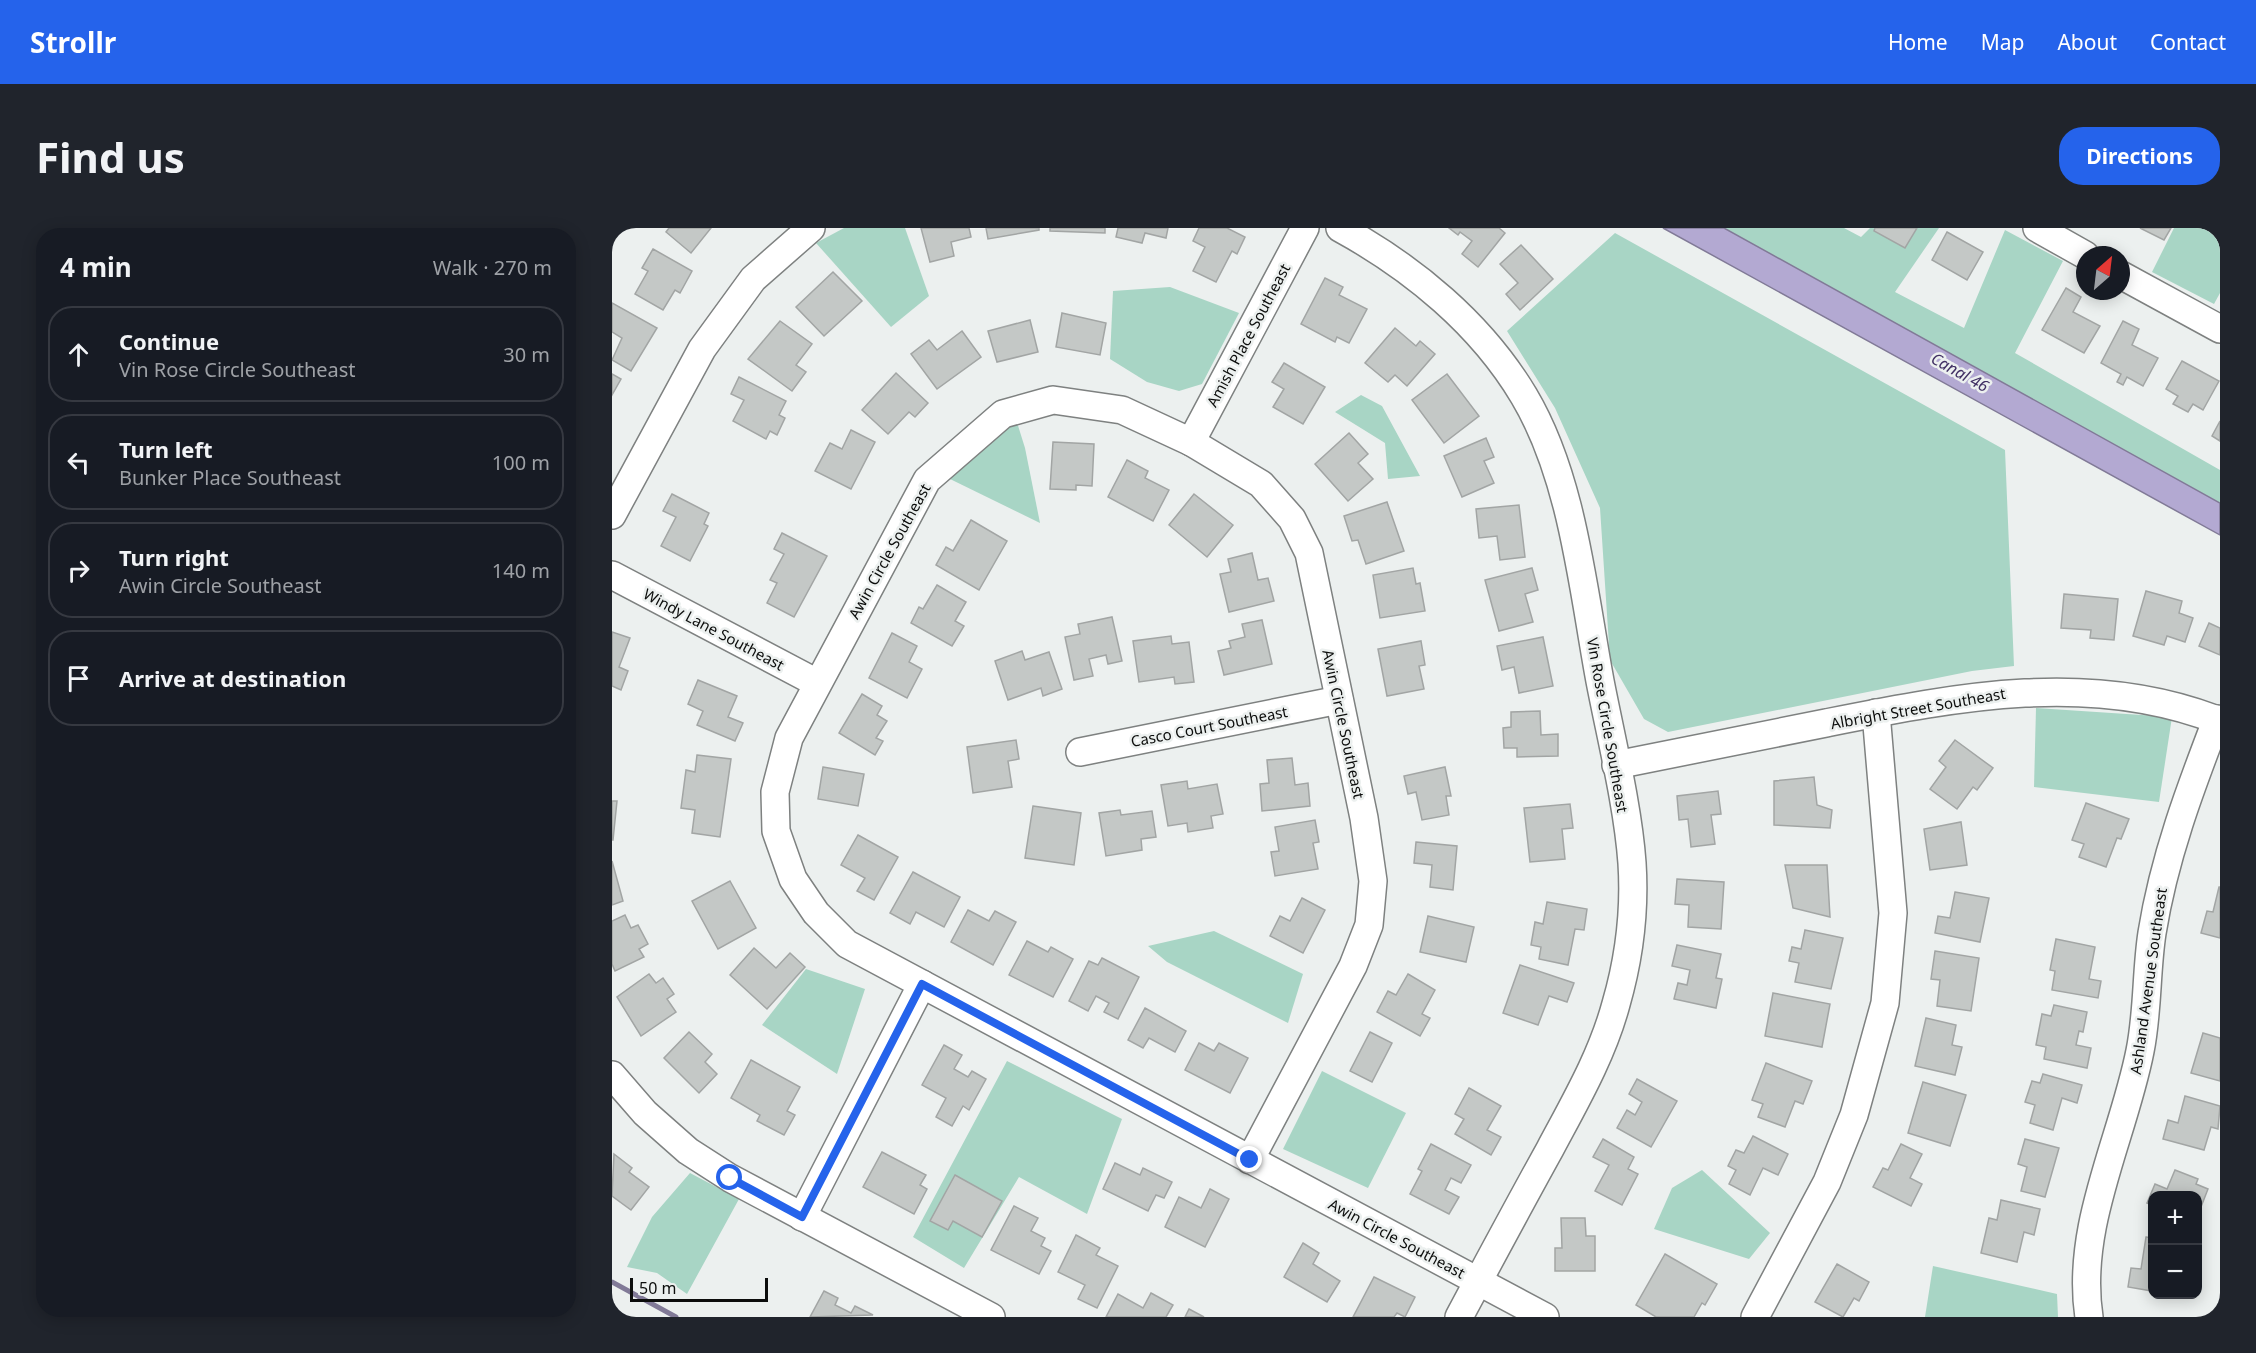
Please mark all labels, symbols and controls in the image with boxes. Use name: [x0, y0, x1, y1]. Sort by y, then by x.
text: Strollr: [30, 23, 116, 61]
text: Home: [1888, 28, 1948, 56]
text: Map: [1981, 28, 2024, 56]
text: About: [2057, 28, 2117, 56]
text: Contact: [2150, 28, 2226, 56]
button: Directions: [2059, 127, 2220, 185]
text: Find us: [36, 128, 185, 185]
north arrow: [2076, 246, 2130, 300]
text: 4 min: [60, 249, 132, 285]
text: Walk · 270 m: [433, 254, 552, 281]
street label: Amish Place Southeast: [1202, 259, 1295, 410]
text: Continue: [119, 326, 219, 356]
icon: ahead: [62, 338, 95, 371]
text: 30 m: [503, 341, 550, 368]
water label: Canal 46: [1927, 347, 1993, 397]
text: Vin Rose Circle Southeast: [119, 356, 356, 383]
text: Turn left: [119, 434, 213, 464]
icon: left: [62, 446, 95, 479]
text: 100 m: [492, 449, 550, 476]
text: Bunker Place Southeast: [119, 464, 341, 491]
street label: Awin Circle Southeast: [843, 479, 935, 622]
text: Turn right: [119, 542, 229, 572]
icon: right: [62, 554, 95, 587]
text: 140 m: [492, 557, 550, 584]
text: Awin Circle Southeast: [119, 572, 321, 599]
street label: Windy Lane Southeast: [640, 583, 788, 675]
street label: Vin Rose Circle Southeast: [1583, 636, 1633, 815]
street label: Awin Circle Southeast: [1318, 648, 1370, 801]
icon: arrive: [62, 662, 95, 695]
text: Arrive at destination: [119, 663, 346, 693]
street label: Albright Street Southeast: [1829, 683, 2008, 733]
street label: Casco Court Southeast: [1129, 701, 1290, 751]
street label: Ashland Avenue Southeast: [2125, 886, 2171, 1075]
route end: [1236, 1146, 1262, 1172]
route start: [716, 1164, 742, 1190]
map controls: [2148, 1191, 2202, 1299]
button: +: [2148, 1191, 2202, 1245]
street label: Awin Circle Southeast: [1325, 1194, 1469, 1283]
button: −: [2148, 1245, 2202, 1299]
scale bar: [630, 1275, 768, 1302]
text: 50 m: [639, 1277, 676, 1299]

